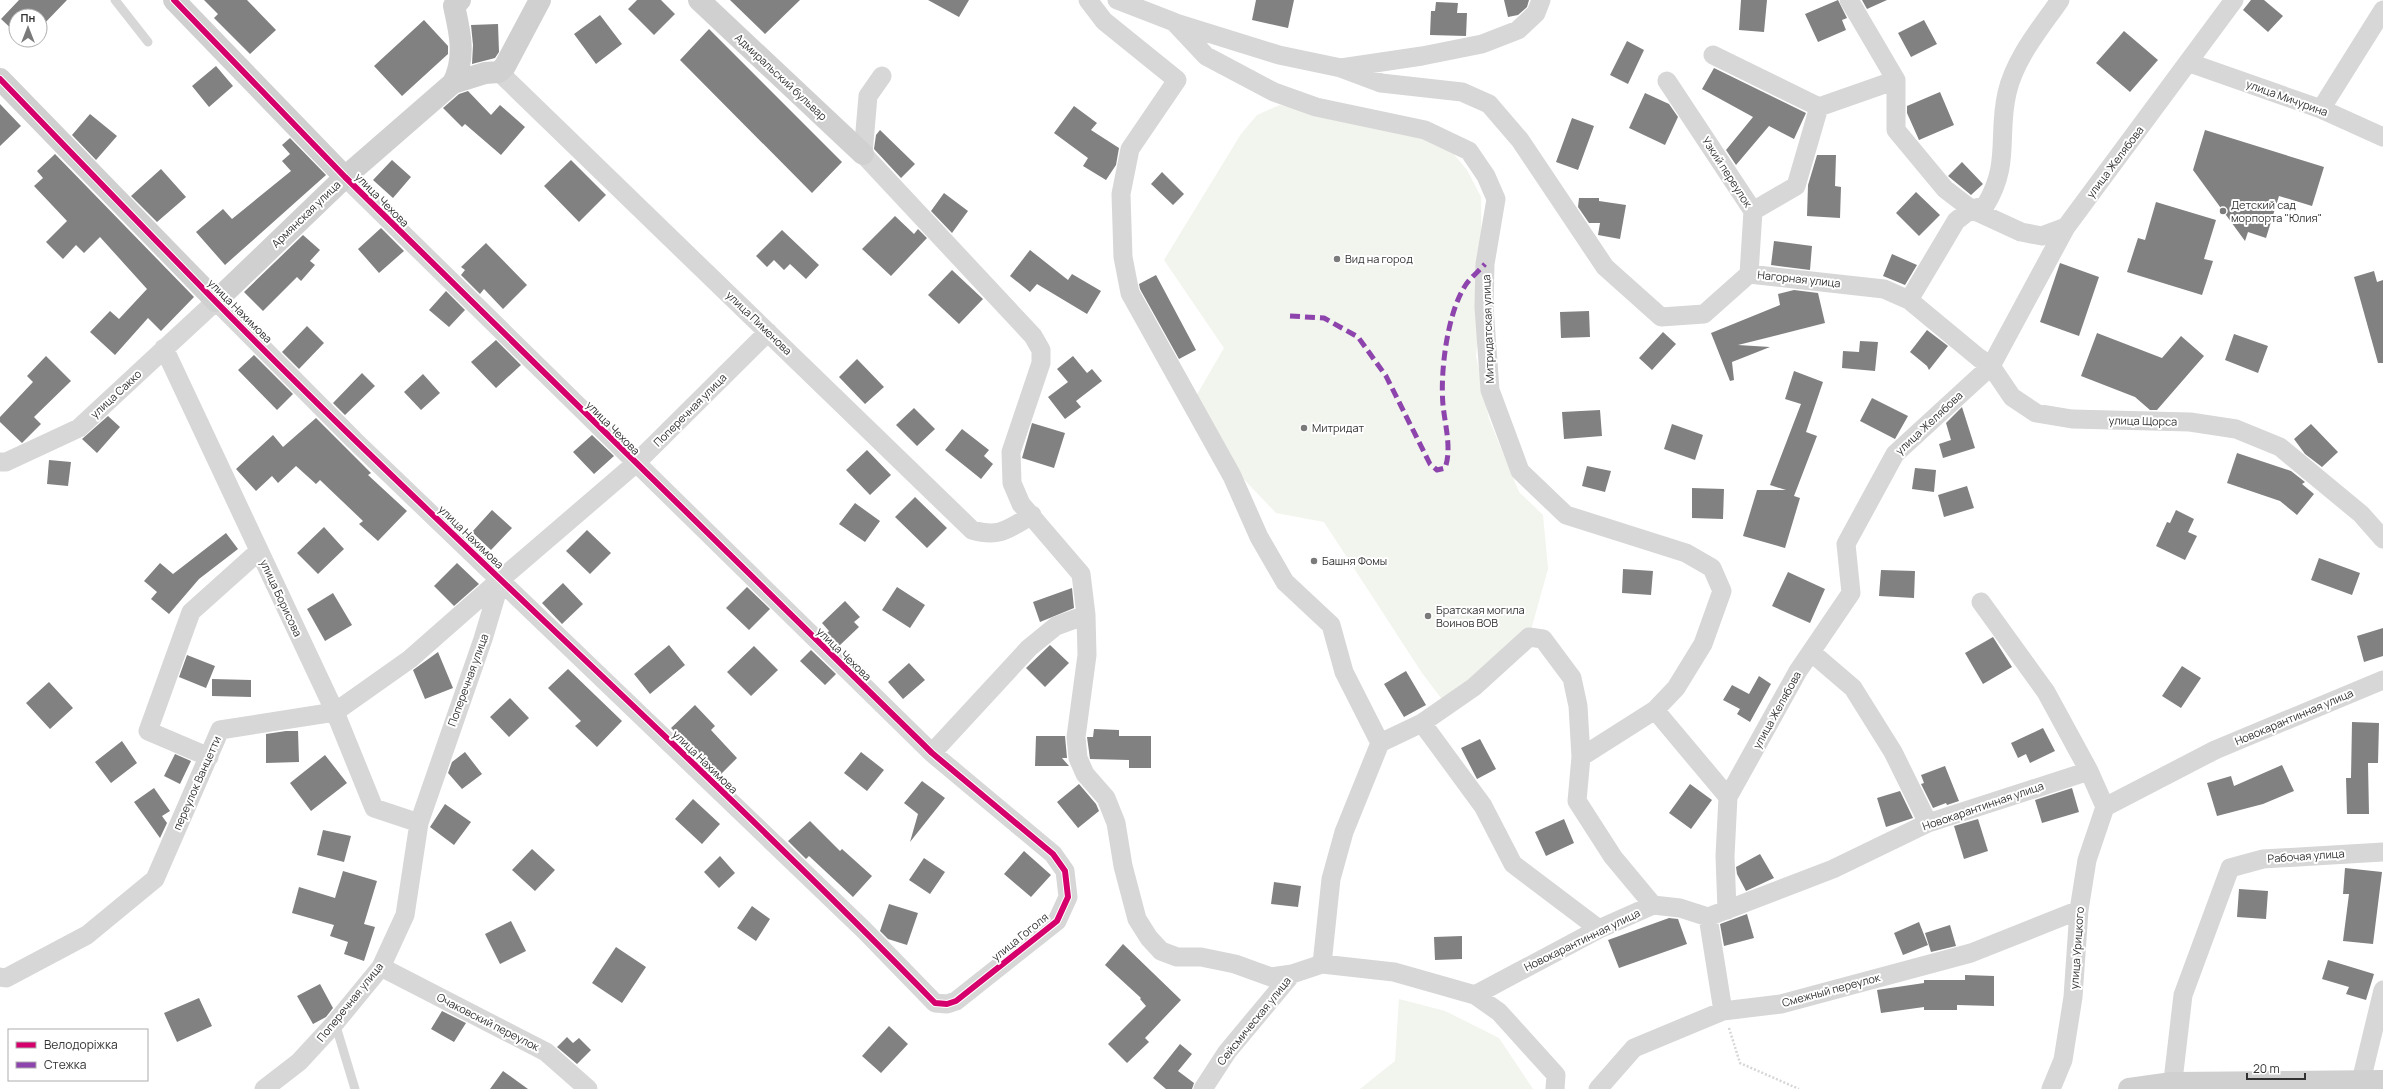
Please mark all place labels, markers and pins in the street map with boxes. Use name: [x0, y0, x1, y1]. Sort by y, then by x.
place label: Детский сад морпорта "Юлия": [2231, 197, 2322, 225]
marker: Детский сад морпорта "Юлия": [2218, 206, 2228, 216]
place label: Вид на город: [1345, 251, 1413, 266]
marker: Вид на город: [1332, 254, 1342, 264]
place label: Митридат: [1312, 420, 1365, 435]
marker: Митридат: [1299, 423, 1309, 433]
place label: Башня Фомы: [1322, 553, 1387, 568]
marker: Башня Фомы: [1309, 556, 1319, 566]
place label: Братская могила Воинов ВОВ: [1436, 602, 1525, 630]
marker: Братская могила Воинов ВОВ: [1423, 611, 1433, 621]

